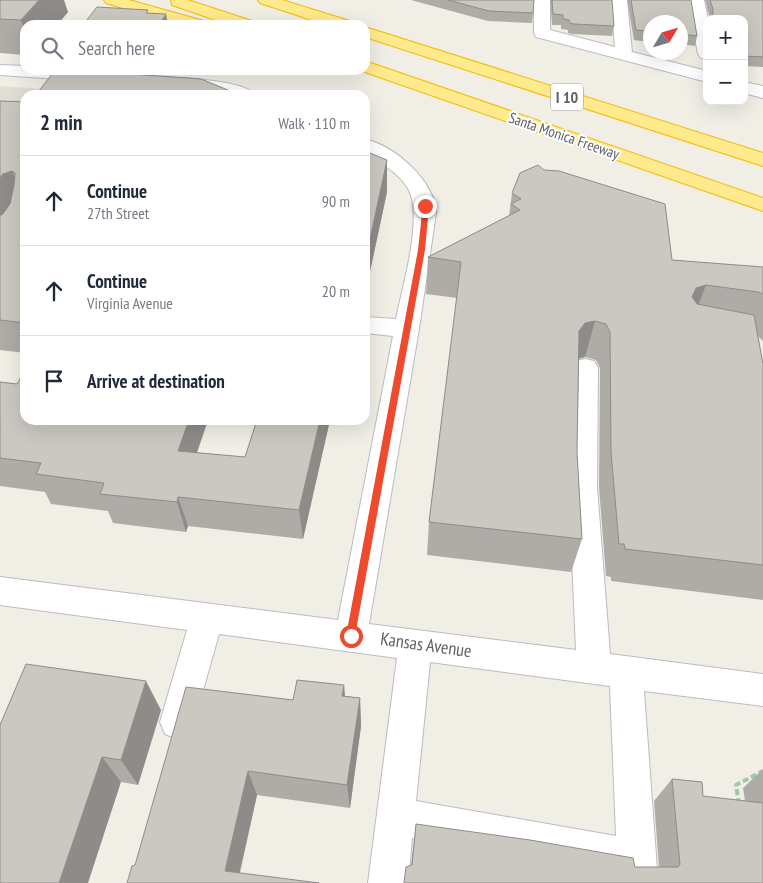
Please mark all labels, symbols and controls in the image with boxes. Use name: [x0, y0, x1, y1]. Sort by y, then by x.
north arrow: [643, 15, 688, 60]
map controls: [703, 15, 748, 105]
button: +: [703, 15, 748, 60]
search box: [20, 20, 370, 75]
icon: search: [38, 34, 66, 62]
text: Search here: [78, 36, 155, 60]
button: −: [703, 60, 748, 105]
road number: I 10: [551, 84, 583, 110]
street label: Santa Monica Freeway: [506, 108, 622, 163]
text: 2 min: [40, 109, 82, 136]
text: Walk · 110 m: [278, 113, 350, 133]
text: Continue: [87, 179, 147, 203]
icon: ahead: [40, 187, 68, 215]
text: 90 m: [322, 191, 350, 211]
route end: [414, 195, 437, 218]
text: 27th Street: [87, 203, 149, 223]
text: Continue: [87, 269, 147, 293]
icon: ahead: [40, 277, 68, 305]
text: 20 m: [322, 281, 350, 301]
text: Virginia Avenue: [87, 293, 173, 313]
icon: arrive: [40, 367, 68, 395]
text: Arrive at destination: [87, 369, 225, 393]
route start: [340, 625, 363, 648]
street label: Kansas Avenue: [379, 627, 473, 662]

